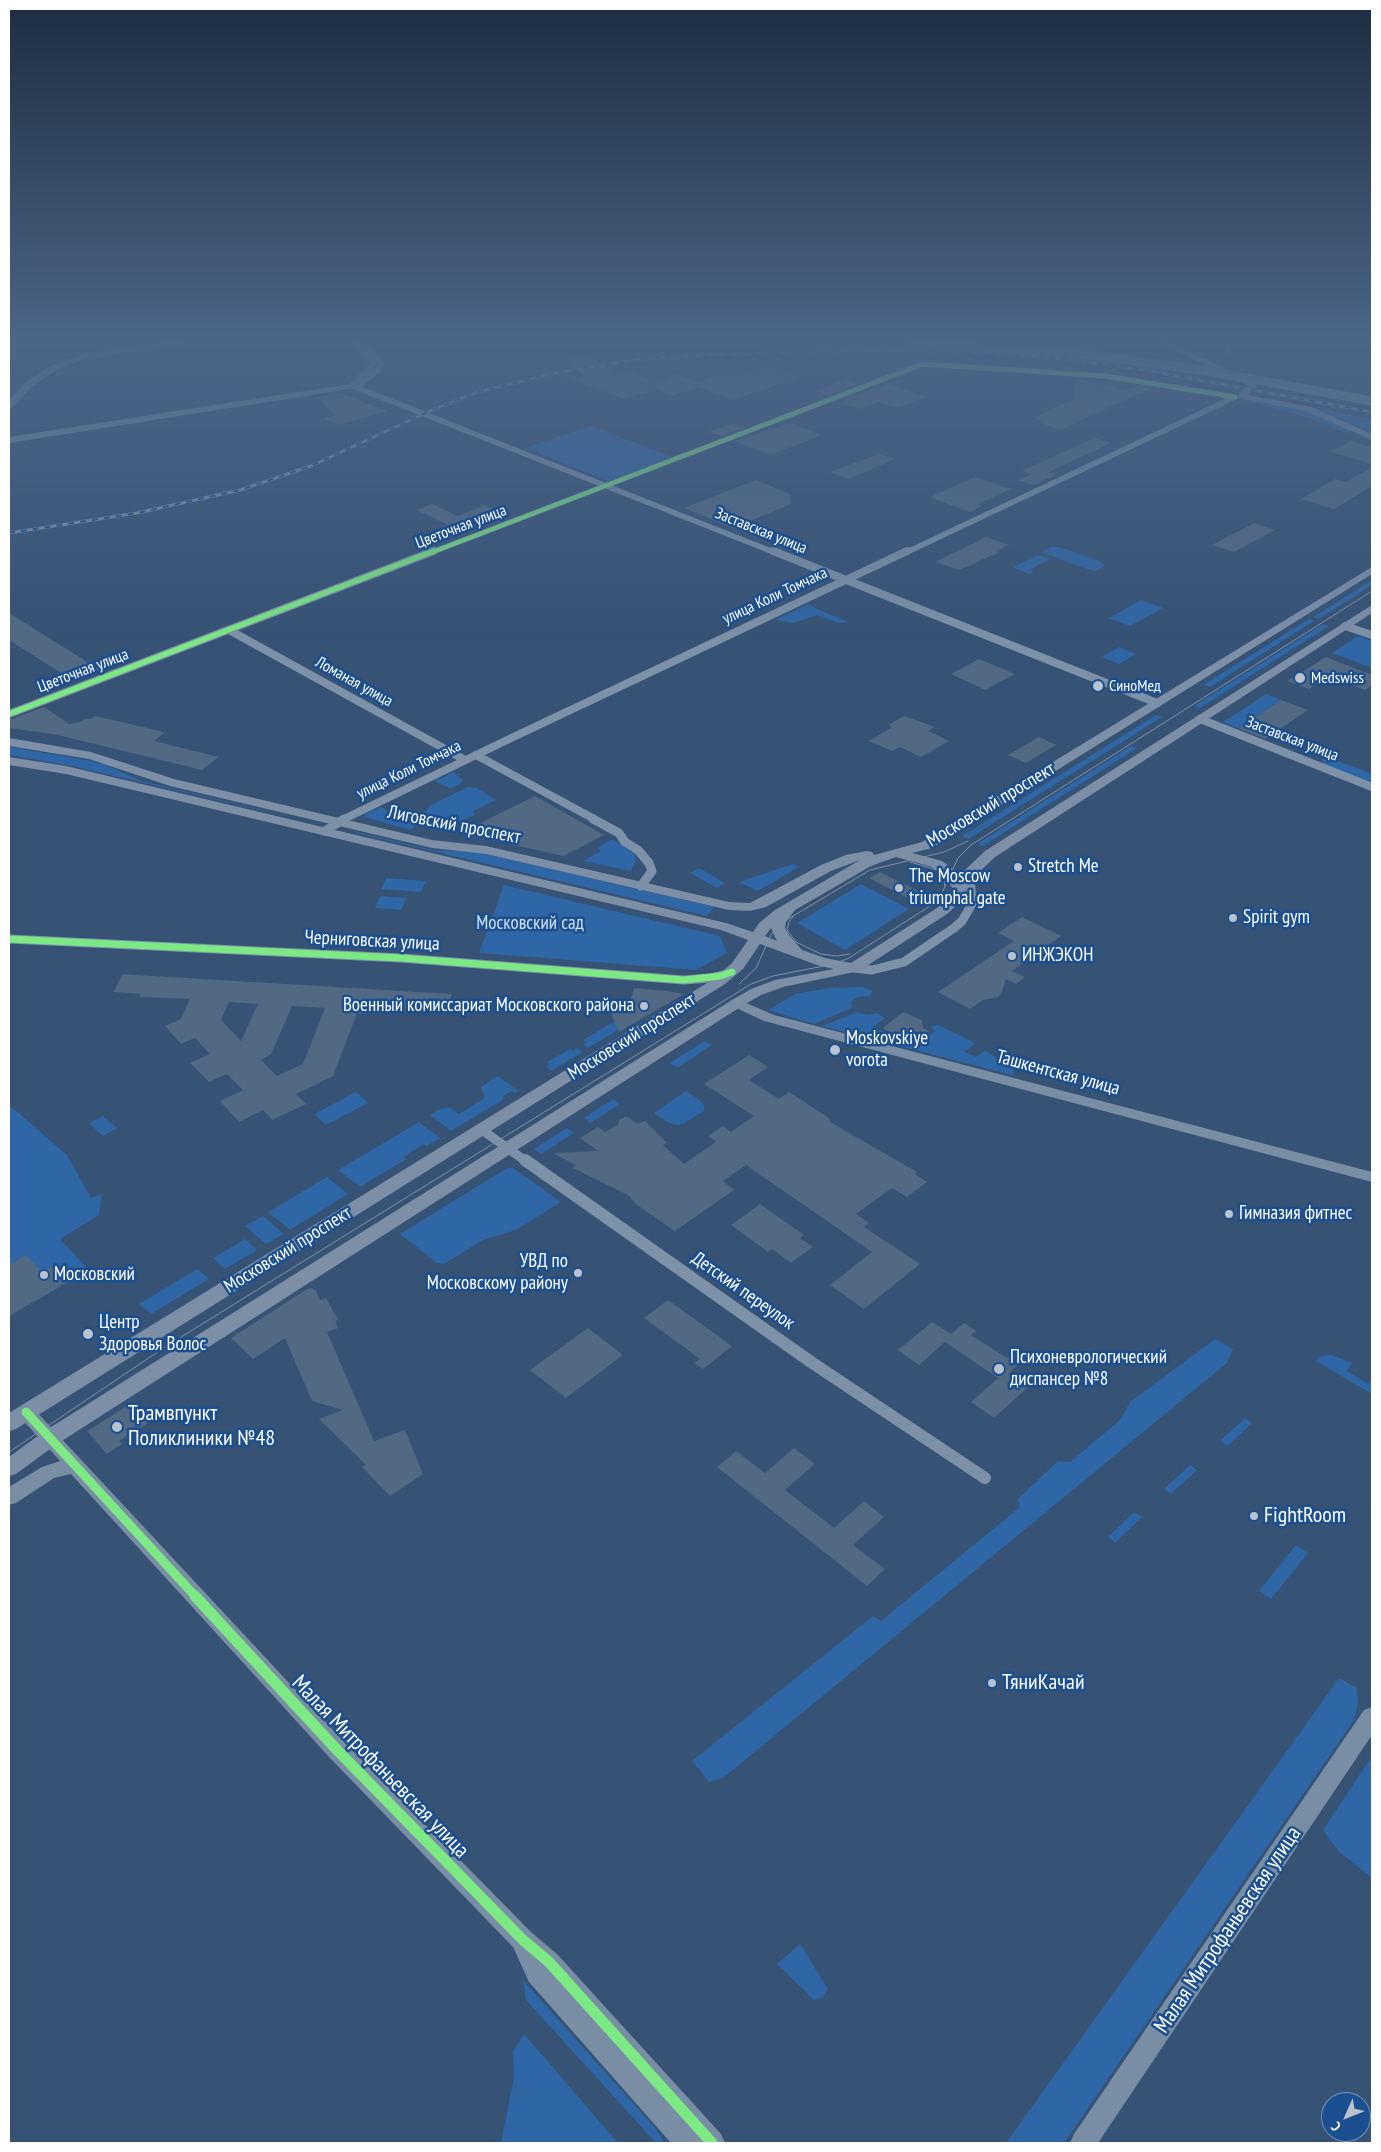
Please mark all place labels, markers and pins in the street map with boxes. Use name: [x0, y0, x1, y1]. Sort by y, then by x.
place label: Medswiss: [1311, 668, 1364, 688]
marker: Medswiss: [1293, 671, 1307, 685]
place label: СиноМед: [1109, 676, 1161, 696]
marker: СиноМед: [1091, 679, 1105, 693]
place label: Stretch Me: [1028, 856, 1099, 878]
marker: Stretch Me: [1012, 861, 1024, 873]
place label: The Moscow triumphal gate: [909, 866, 1006, 910]
marker: The Moscow triumphal gate: [893, 882, 905, 894]
place label: Spirit gym: [1243, 907, 1310, 929]
marker: Spirit gym: [1227, 912, 1239, 924]
place label: ИНЖЭКОН: [1022, 945, 1093, 967]
marker: ИНЖЭКОН: [1006, 950, 1018, 962]
place label: Военный комиссариат Московского района: [343, 995, 634, 1017]
marker: Военный комиссариат Московского района: [638, 1000, 650, 1012]
place label: Moskovskiye vorota: [846, 1028, 928, 1072]
marker: Moskovskiye vorota: [828, 1043, 842, 1057]
place label: Гимназия фитнес: [1239, 1203, 1352, 1225]
marker: Гимназия фитнес: [1223, 1208, 1235, 1220]
place label: УВД по Московскому району: [427, 1251, 568, 1295]
place label: Московский: [54, 1264, 135, 1286]
marker: УВД по Московскому району: [572, 1267, 584, 1279]
marker: Московский: [38, 1269, 50, 1281]
place label: Центр Здоровья Волос: [99, 1312, 206, 1356]
marker: Центр Здоровья Волос: [81, 1327, 95, 1341]
place label: Психоневрологический диспансер №8: [1010, 1347, 1167, 1391]
marker: Психоневрологический диспансер №8: [992, 1362, 1006, 1376]
place label: Трамвпункт Поликлиники №48: [128, 1401, 275, 1452]
marker: Трамвпункт Поликлиники №48: [110, 1420, 124, 1434]
place label: FightRoom: [1264, 1503, 1346, 1529]
marker: FightRoom: [1248, 1510, 1260, 1522]
place label: ТяниКачай: [1002, 1670, 1085, 1696]
marker: ТяниКачай: [986, 1677, 998, 1689]

